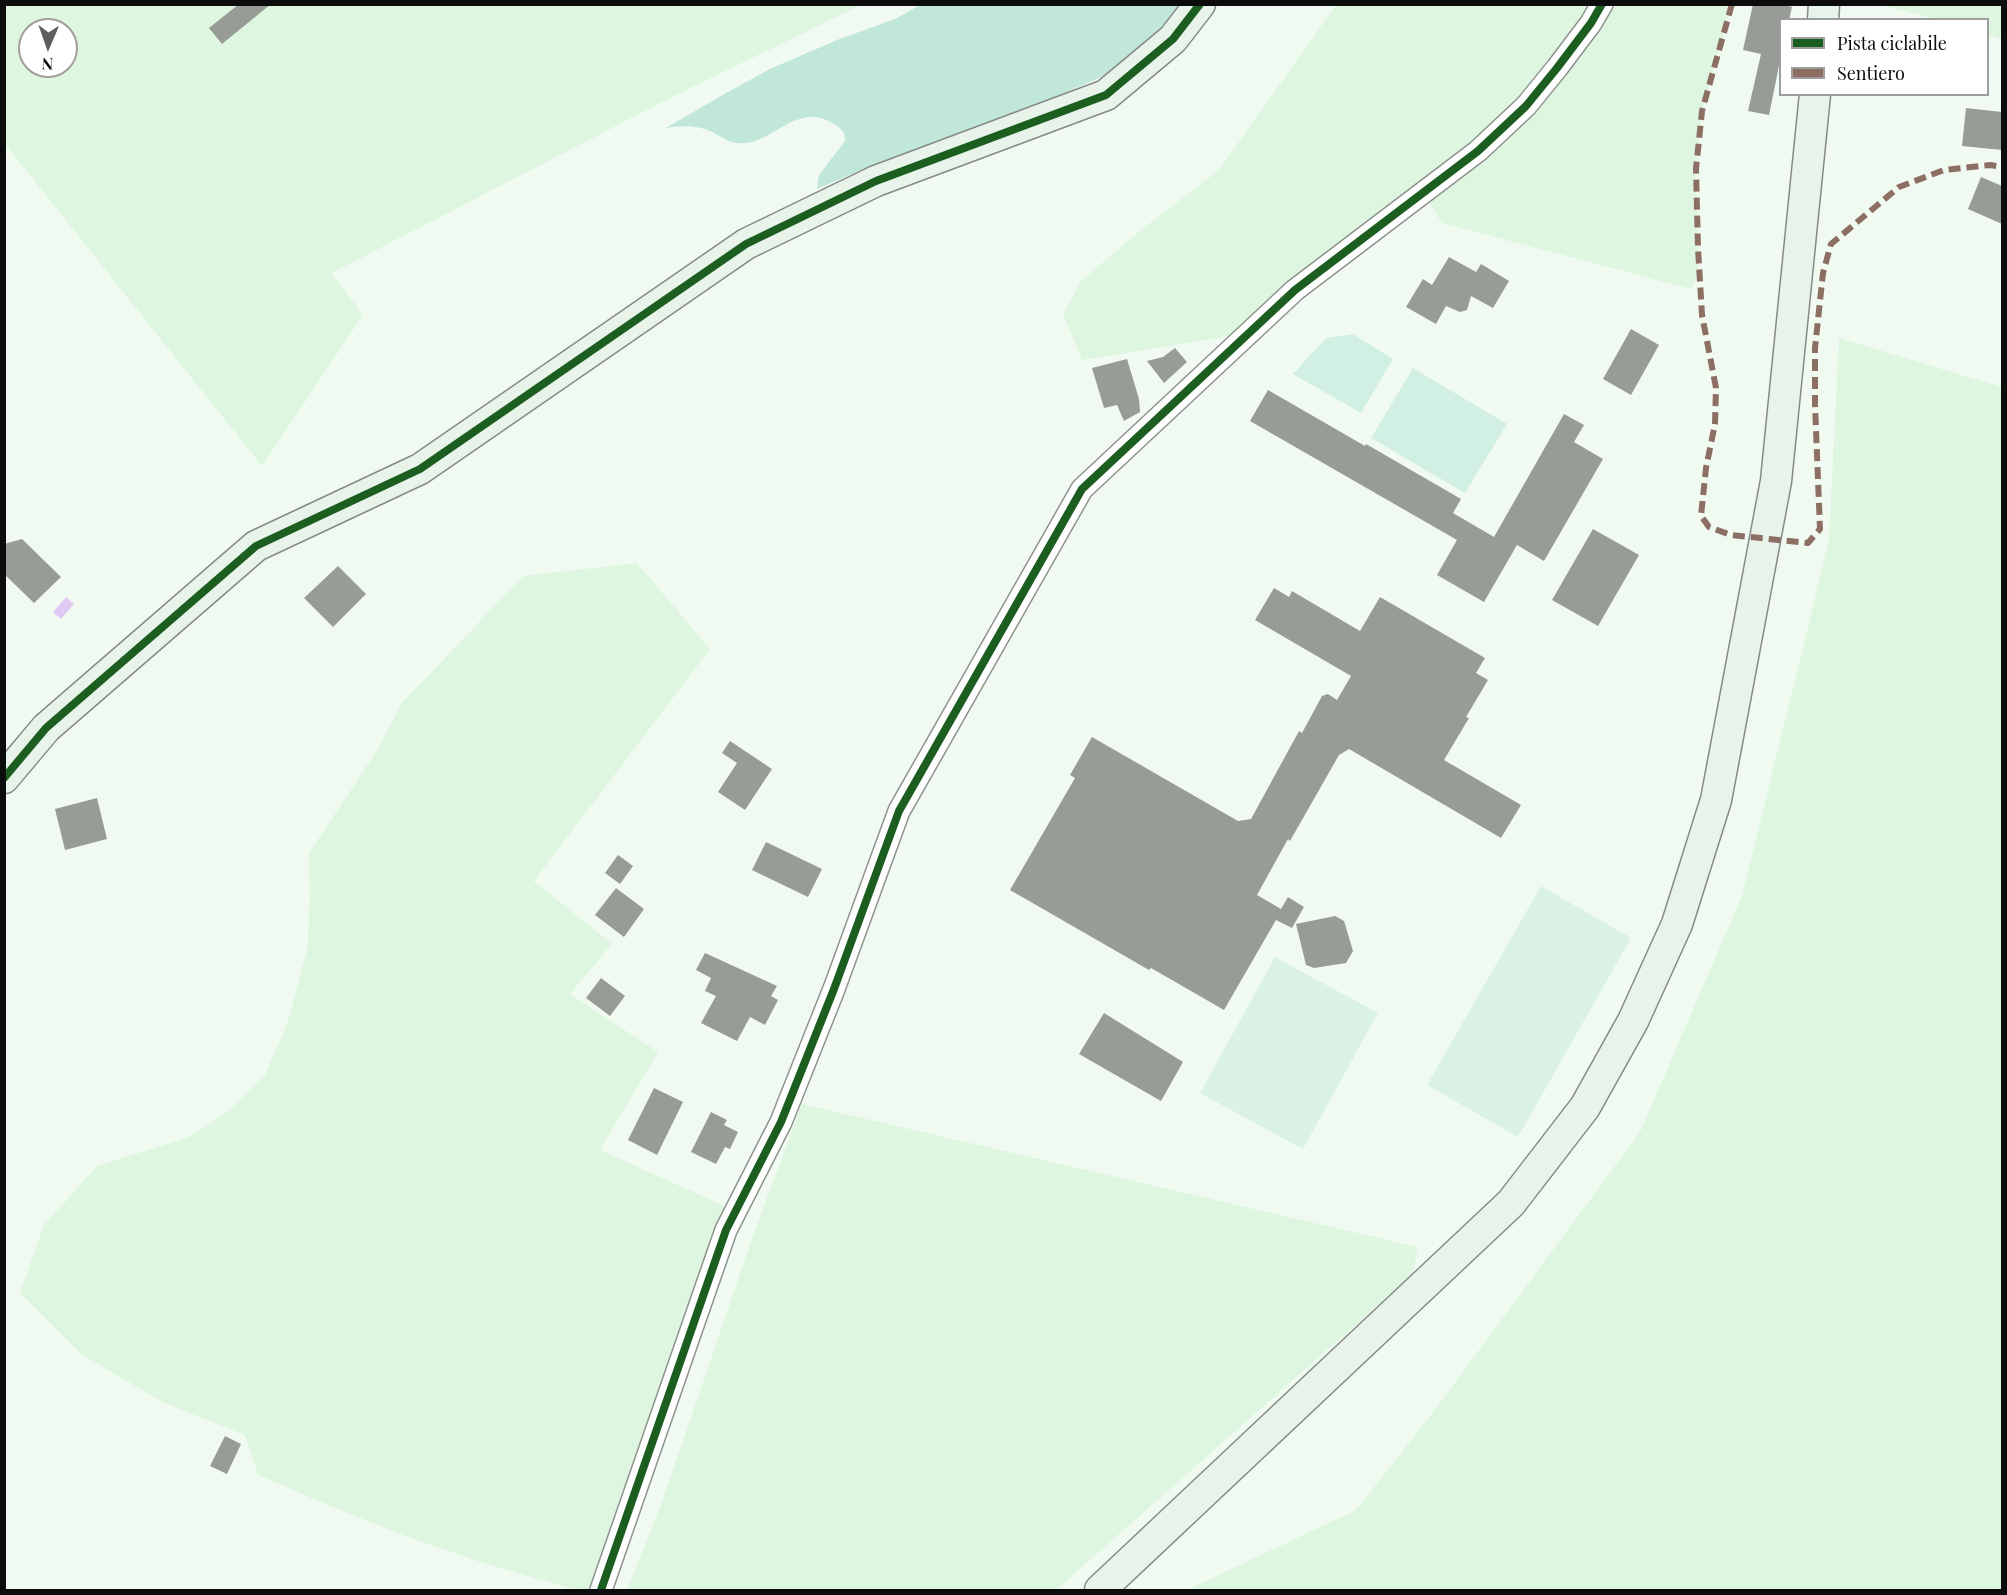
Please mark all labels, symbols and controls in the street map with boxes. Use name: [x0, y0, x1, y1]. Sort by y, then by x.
north arrow: [18, 18, 78, 78]
legend: [1779, 18, 1989, 96]
text: Pista ciclabile: [1837, 31, 1947, 55]
text: N: [41, 54, 54, 75]
text: Sentiero: [1837, 61, 1905, 85]

